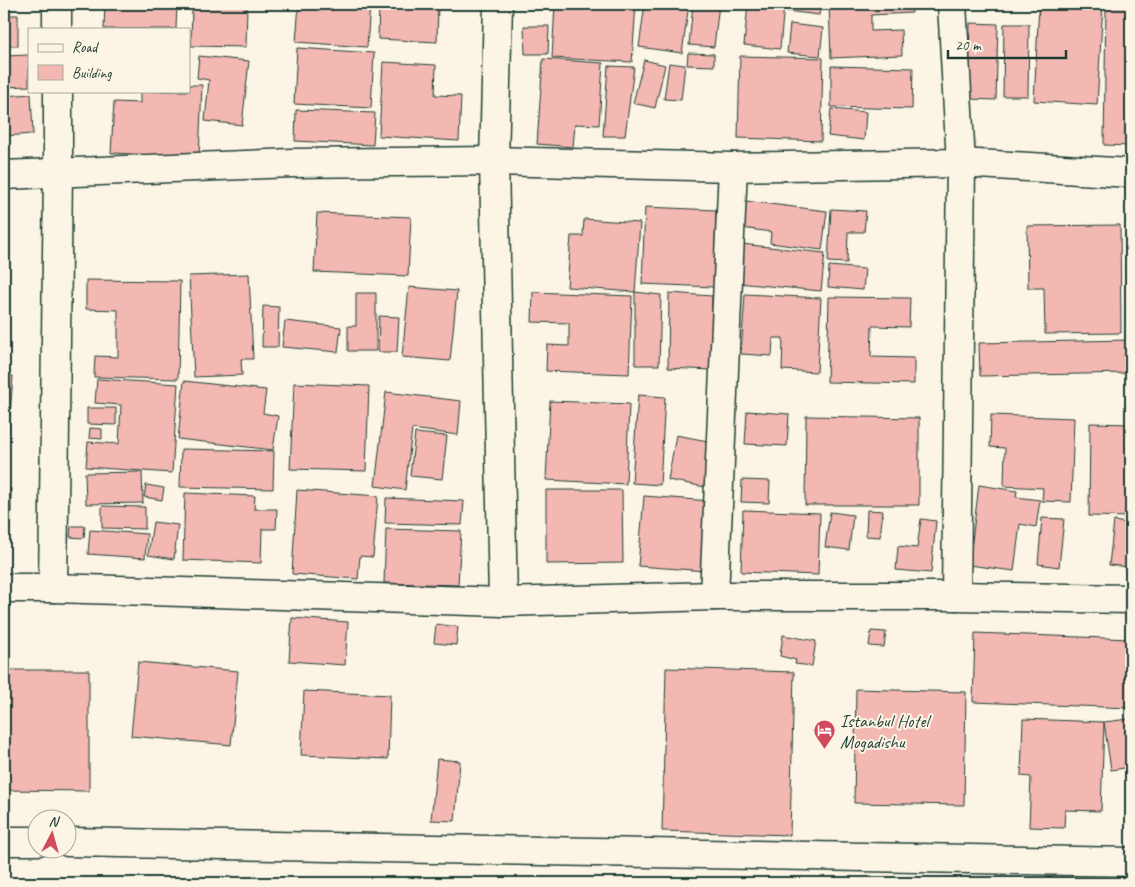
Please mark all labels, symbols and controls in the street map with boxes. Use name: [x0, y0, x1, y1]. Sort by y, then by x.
legend: [28, 28, 190, 92]
scale bar: [948, 28, 1065, 60]
text: 20 m: [955, 36, 982, 55]
text: Road: [72, 38, 99, 57]
text: Building: [72, 64, 112, 83]
place label: Istanbul Hotel Mogadishu: [840, 710, 931, 753]
hotel icon: Istanbul Hotel Mogadishu: [812, 719, 836, 750]
north arrow: [28, 810, 78, 860]
text: N: [48, 813, 61, 831]

